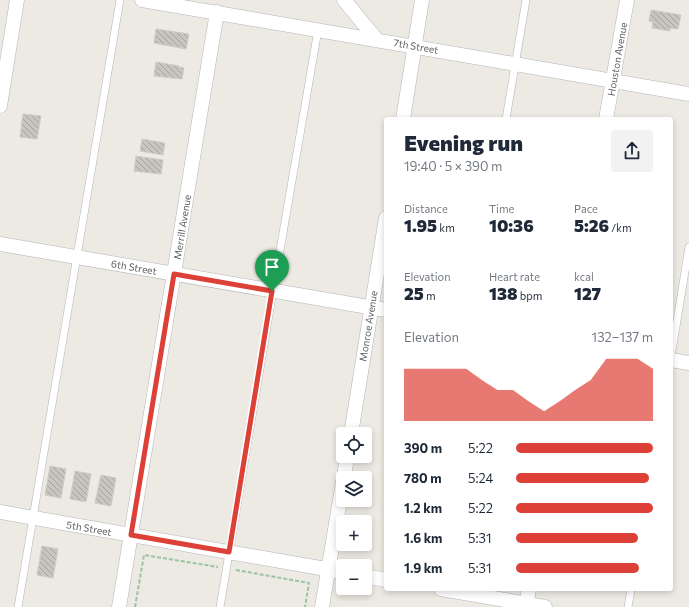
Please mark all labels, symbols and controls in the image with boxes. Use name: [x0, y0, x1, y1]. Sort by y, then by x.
street label: Houston Avenue: [605, 21, 629, 97]
street label: 7th Street: [393, 36, 439, 56]
text: Evening run: [404, 129, 523, 156]
button: share: [611, 130, 653, 172]
text: 19:40 · 5 × 390 m: [404, 158, 502, 174]
street label: Merrill Avenue: [171, 194, 193, 260]
text: Distance: [404, 202, 448, 215]
text: Time: [489, 202, 514, 215]
text: Pace: [574, 202, 598, 215]
text: 1.95: [404, 215, 437, 236]
text: 10:36: [489, 215, 534, 236]
text: 5:26: [574, 215, 609, 236]
text: km: [437, 221, 455, 234]
text: /km: [609, 221, 632, 234]
pin: [255, 250, 289, 291]
icon: arrive: [261, 256, 283, 278]
street label: 6th Street: [110, 257, 158, 277]
text: Elevation: [404, 270, 450, 283]
text: Heart rate: [489, 270, 540, 283]
text: kcal: [574, 270, 594, 283]
text: 25: [404, 283, 424, 304]
text: 138: [489, 283, 518, 304]
text: 127: [574, 283, 601, 304]
text: m: [424, 289, 436, 302]
text: bpm: [518, 289, 542, 302]
street label: Monroe Avenue: [356, 290, 380, 362]
text: Elevation: [404, 329, 459, 345]
text: 132–137 m: [592, 329, 653, 345]
map controls: [336, 427, 372, 595]
button: locate: [336, 427, 372, 463]
text: 390 m: [404, 440, 442, 456]
text: 5:22: [468, 440, 493, 456]
text: 780 m: [404, 470, 442, 486]
text: 5:24: [468, 470, 493, 486]
button: layers: [336, 471, 372, 507]
text: 1.2 km: [404, 500, 442, 516]
text: 5:22: [468, 500, 493, 516]
button: +: [336, 515, 372, 551]
street label: 5th Street: [65, 518, 113, 538]
text: 1.6 km: [404, 530, 442, 546]
text: 5:31: [468, 530, 492, 546]
button: −: [336, 559, 372, 595]
text: 1.9 km: [404, 560, 442, 576]
text: 5:31: [468, 560, 492, 576]

